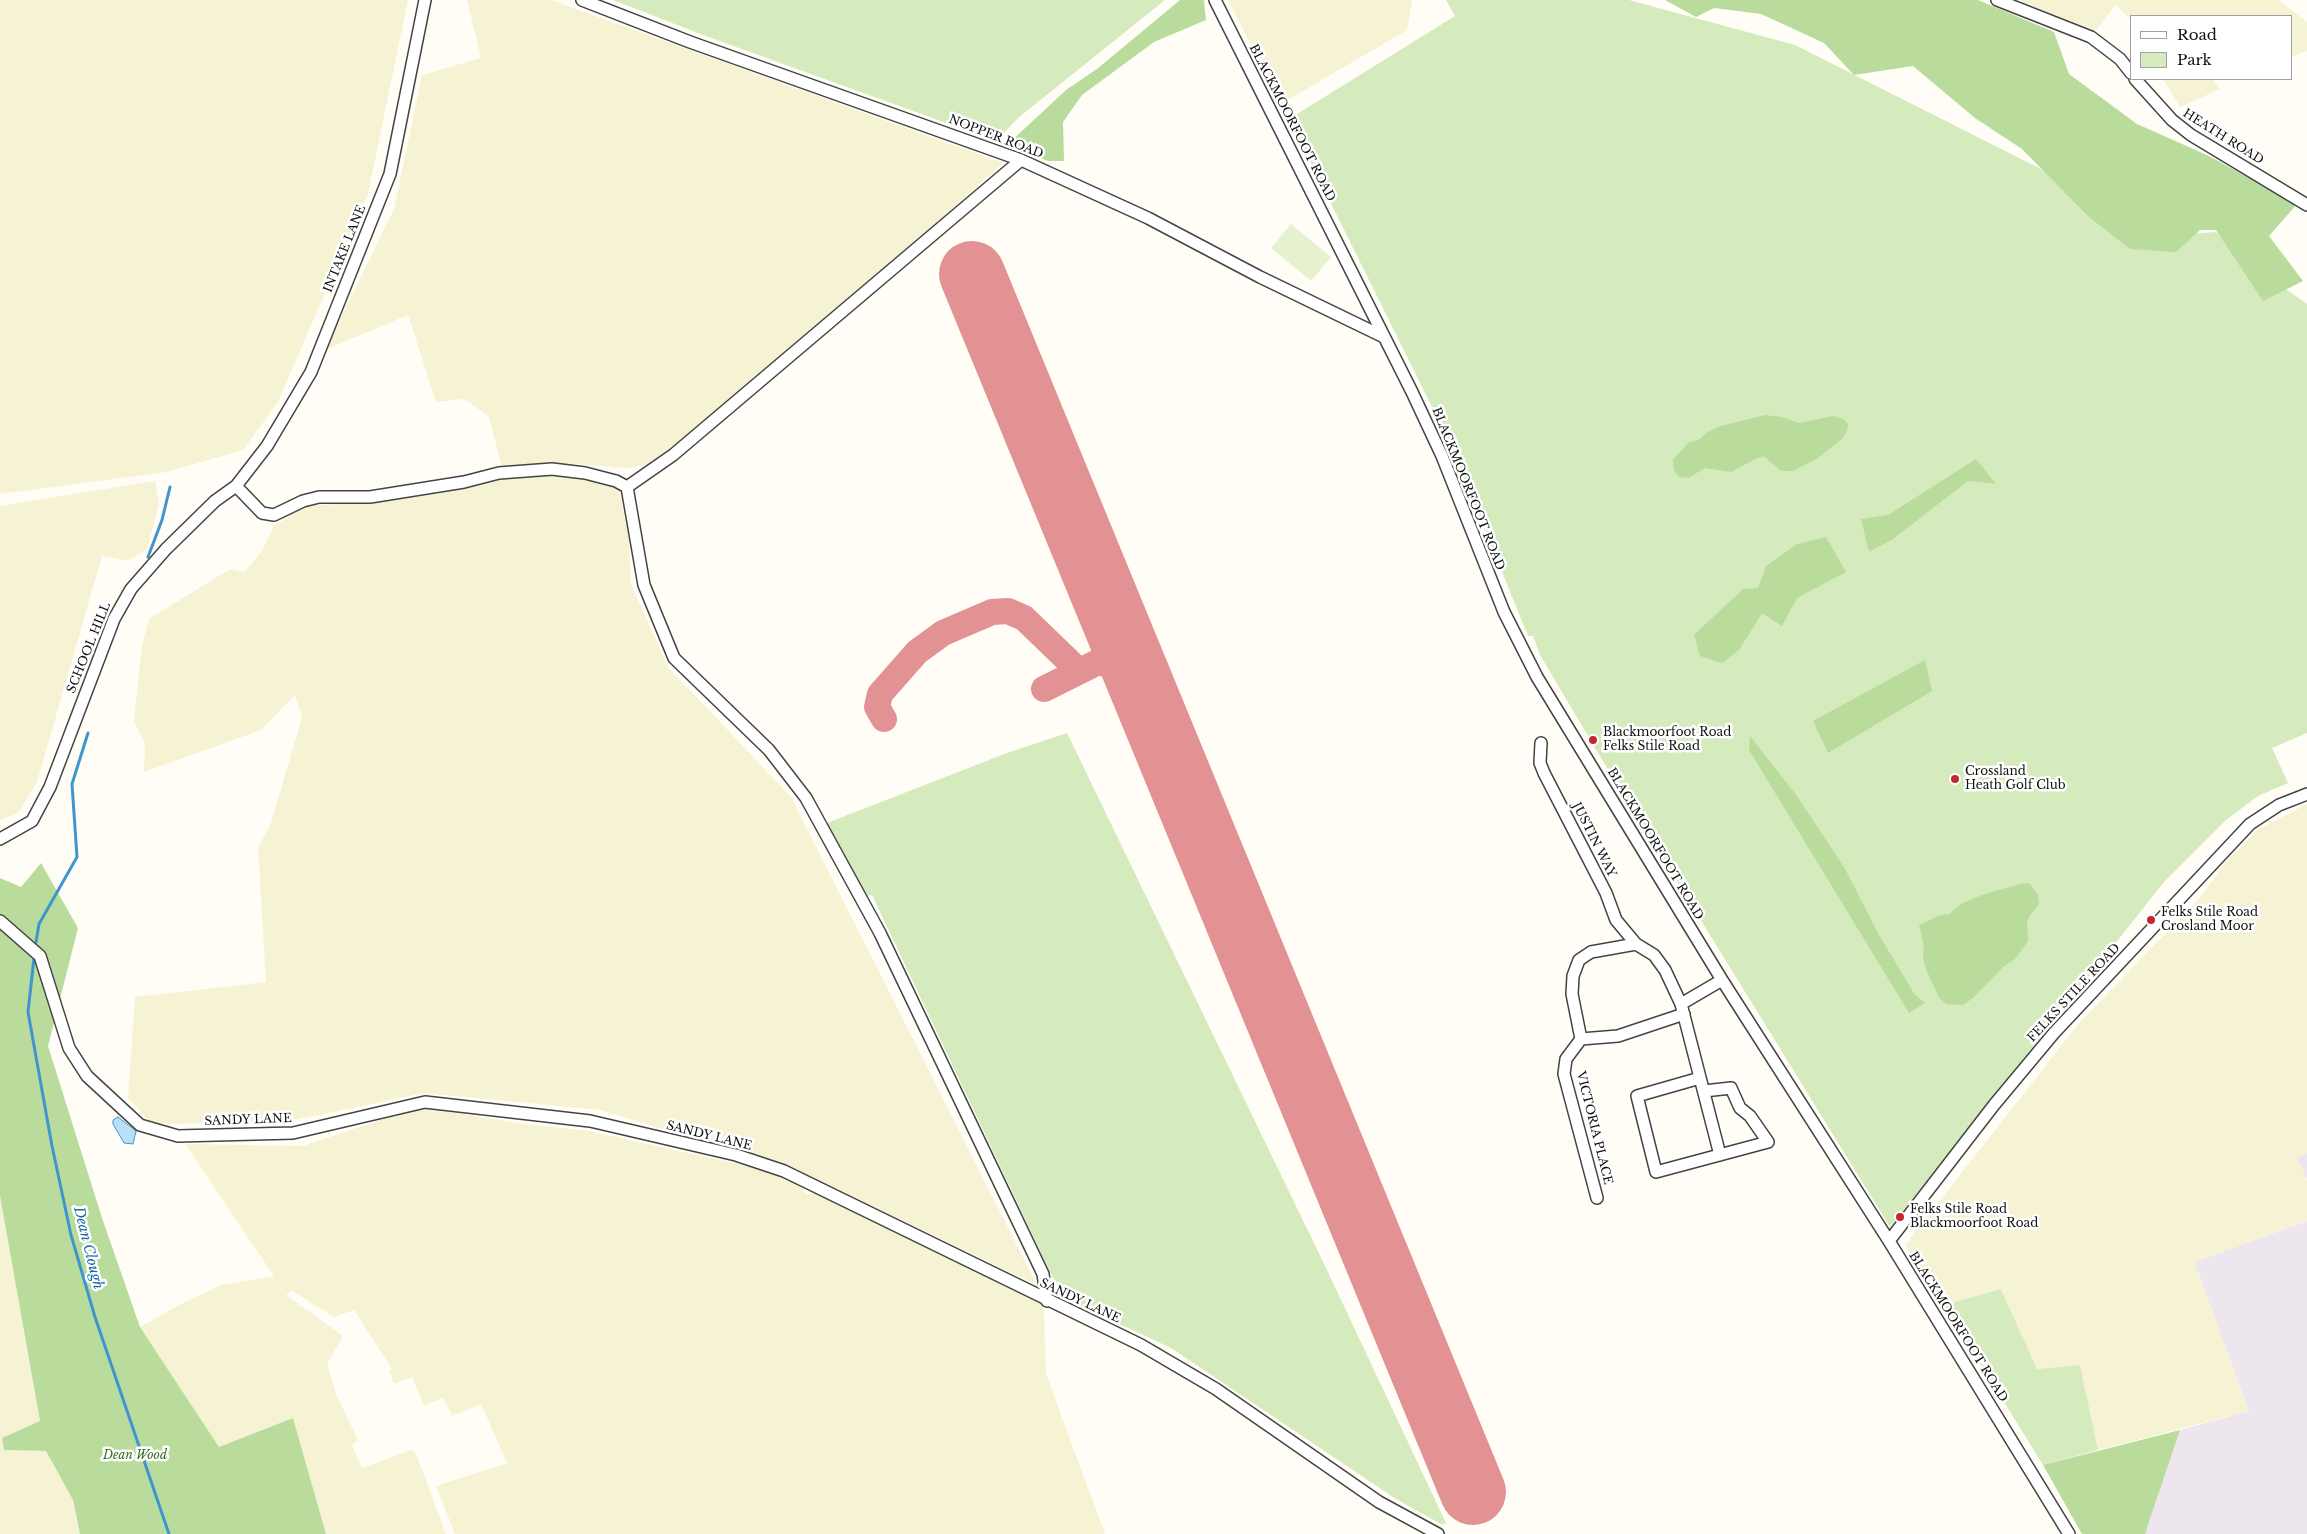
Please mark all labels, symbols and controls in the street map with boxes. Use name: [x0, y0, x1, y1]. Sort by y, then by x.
legend: [2130, 15, 2292, 80]
text: Road: [2177, 25, 2217, 44]
street label: BLACKMOORFOOT ROAD: [1246, 42, 1338, 204]
text: Park: [2177, 50, 2212, 69]
street label: HEATH ROAD: [2180, 106, 2266, 168]
street label: NOPPER ROAD: [947, 112, 1045, 162]
street label: INTAKE LANE: [321, 203, 369, 295]
street label: BLACKMOORFOOT ROAD: [1429, 405, 1507, 573]
street label: SCHOOL HILL: [64, 601, 114, 695]
place label: Blackmoorfoot Road Felks Stile Road: [1603, 726, 1731, 754]
marker: Blackmoorfoot Road Felks Stile Road: [1587, 734, 1599, 746]
street label: BLACKMOORFOOT ROAD: [1604, 765, 1706, 923]
place label: Crossland Heath Golf Club: [1965, 765, 2066, 793]
marker: Crossland Heath Golf Club: [1949, 773, 1961, 785]
street label: JUSTIN WAY: [1569, 800, 1619, 880]
place label: Felks Stile Road Crosland Moor: [2161, 906, 2258, 934]
marker: Felks Stile Road Crosland Moor: [2145, 914, 2157, 926]
street label: FELKS STILE ROAD: [2025, 941, 2123, 1045]
street label: VICTORIA PLACE: [1573, 1070, 1615, 1186]
street label: SANDY LANE: [204, 1111, 292, 1129]
street label: SANDY LANE: [665, 1118, 753, 1154]
place label: Felks Stile Road Blackmoorfoot Road: [1910, 1203, 2038, 1231]
water label: Dean Clough: [70, 1205, 106, 1291]
marker: Felks Stile Road Blackmoorfoot Road: [1894, 1211, 1906, 1223]
street label: BLACKMOORFOOT ROAD: [1906, 1249, 2010, 1405]
street label: SANDY LANE: [1037, 1276, 1123, 1326]
park label: Dean Wood: [103, 1449, 167, 1463]

